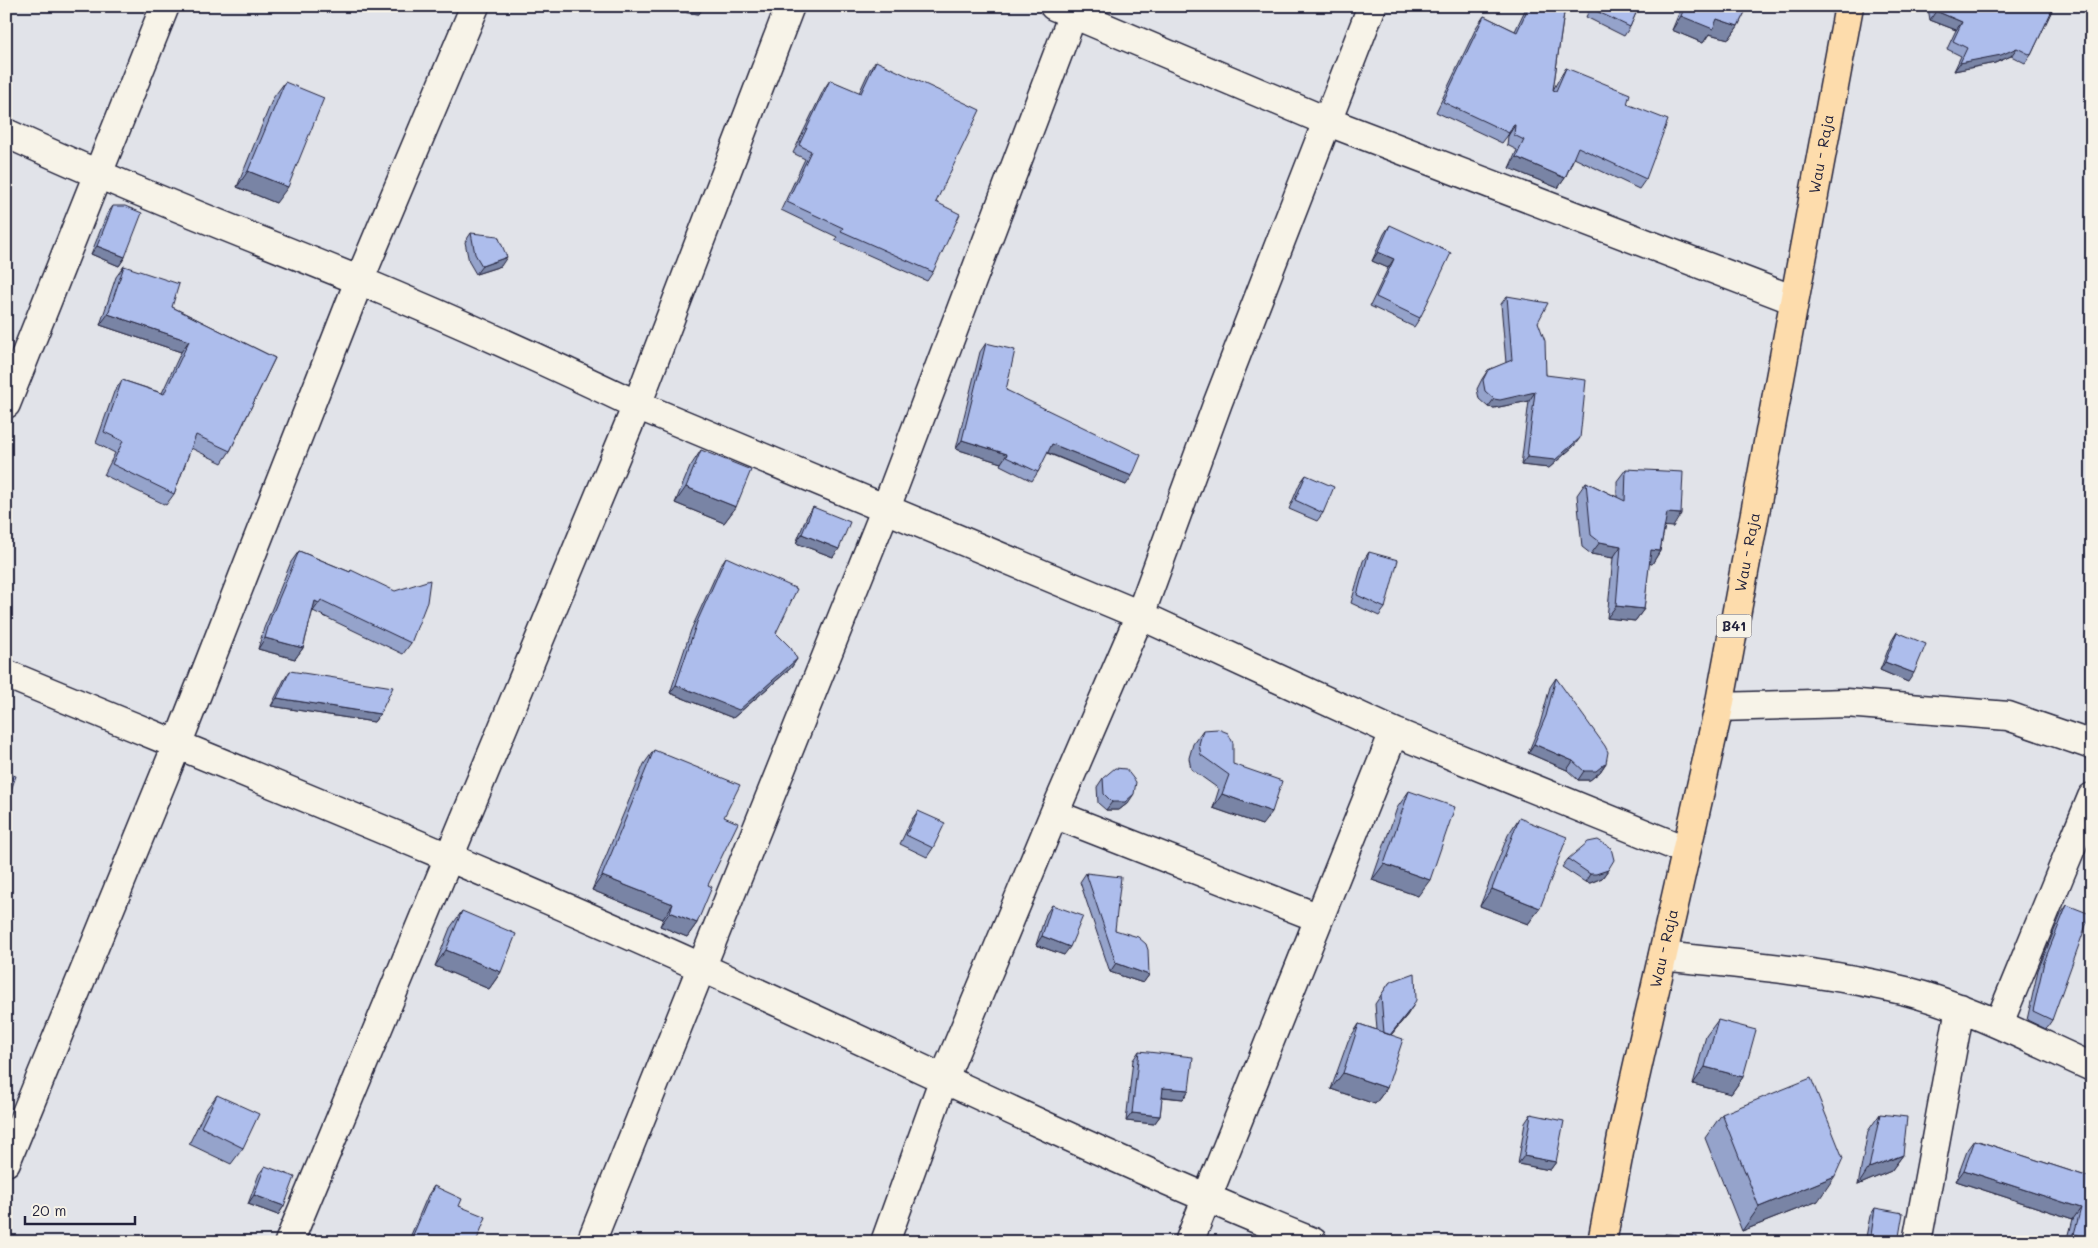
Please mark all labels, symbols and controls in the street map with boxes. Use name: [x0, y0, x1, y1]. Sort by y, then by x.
street label: Wau - Raja: [1803, 113, 1838, 195]
street label: Wau - Raja: [1730, 511, 1764, 593]
road number: B41: [1716, 614, 1752, 638]
street label: Wau - Raja: [1645, 907, 1682, 990]
scale bar: [25, 1193, 135, 1225]
text: 20 m: [32, 1200, 66, 1220]

